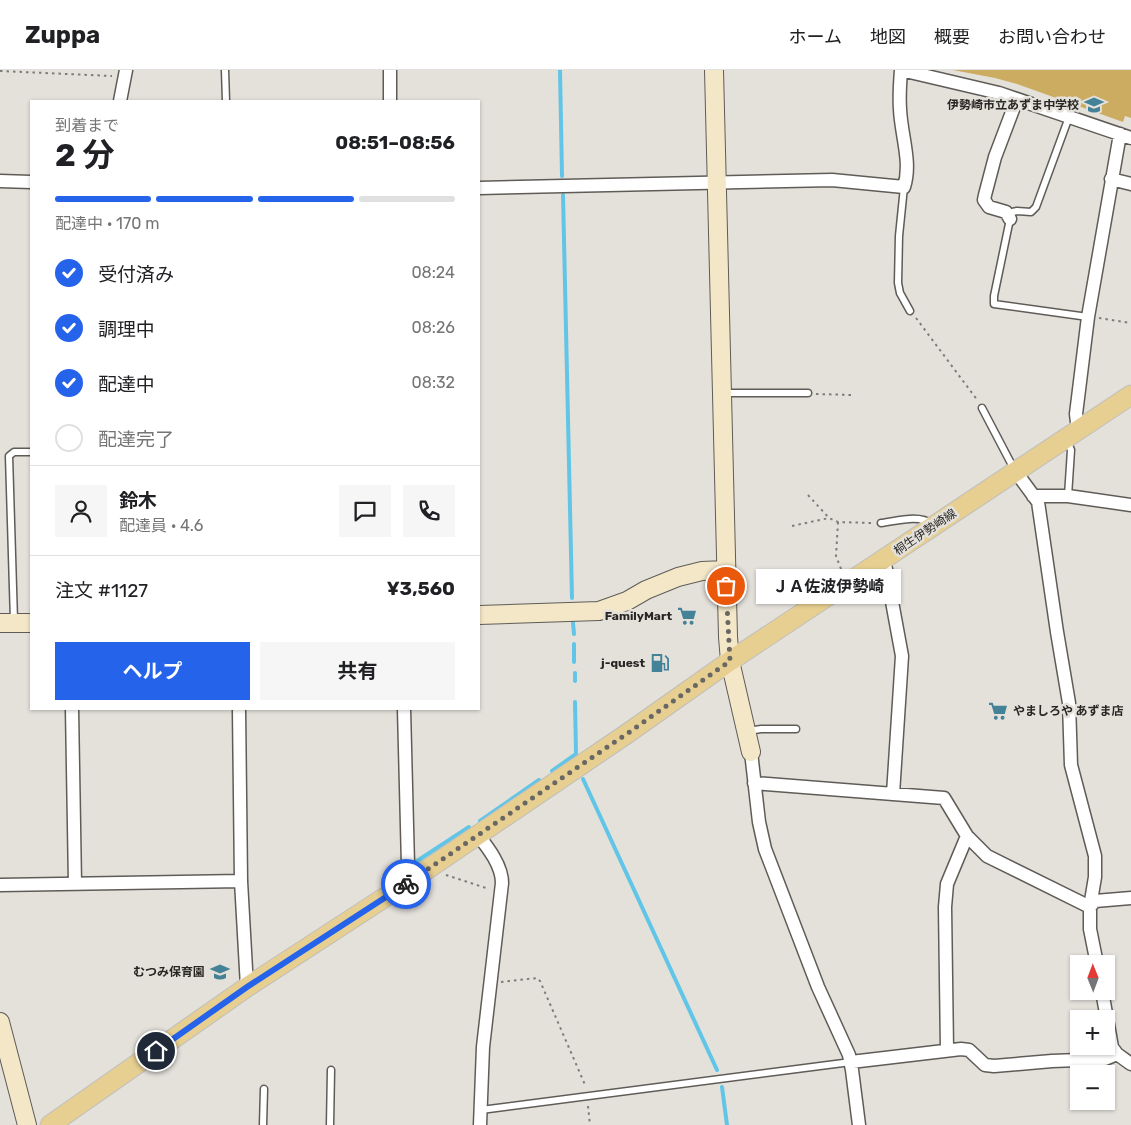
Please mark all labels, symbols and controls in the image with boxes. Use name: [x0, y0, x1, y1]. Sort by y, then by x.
text: Zuppa: [25, 21, 100, 49]
text: ホーム: [789, 26, 842, 48]
text: 地図: [870, 26, 906, 48]
text: 概要: [934, 26, 970, 48]
text: お問い合わせ: [998, 26, 1106, 48]
school or university icon: 伊勢崎市立あずま中学校: [1083, 94, 1105, 116]
place label: 伊勢崎市立あずま中学校: [947, 98, 1079, 112]
text: 到着まで: [55, 116, 119, 135]
text: 08:51–08:56: [335, 131, 455, 154]
text: 2 分: [55, 136, 115, 174]
text: 配達中 · 170 m: [55, 214, 159, 233]
icon: check: [55, 259, 83, 287]
text: 受付済み: [98, 263, 174, 286]
text: 08:24: [411, 263, 455, 282]
icon: check: [55, 314, 83, 342]
text: 調理中: [98, 318, 155, 341]
text: 08:26: [412, 318, 455, 337]
icon: check: [55, 369, 83, 397]
text: 配達中: [98, 373, 155, 396]
text: 08:32: [412, 373, 455, 392]
text: 配達完了: [98, 428, 174, 451]
button: person: [55, 485, 107, 537]
button: chat: [339, 485, 391, 537]
button: phone: [403, 485, 455, 537]
text: 鈴木: [119, 489, 157, 512]
street label: 桐生伊勢崎線: [891, 506, 959, 558]
text: 配達員 · 4.6: [119, 516, 203, 535]
pin: [705, 565, 747, 607]
callout: ＪＡ佐波伊勢崎: [756, 568, 901, 604]
icon: bag: [712, 572, 740, 600]
text: ¥3,560: [387, 577, 455, 600]
text: ＪＡ佐波伊勢崎: [772, 577, 885, 596]
text: 注文 #1127: [55, 579, 148, 602]
supermarket icon: FamilyMart: [676, 605, 698, 627]
place label: FamilyMart: [605, 609, 672, 623]
button: ヘルプ: [55, 642, 250, 700]
button: 共有: [260, 642, 455, 700]
fuel station icon: j-quest: [649, 652, 671, 674]
place label: j-quest: [600, 656, 645, 670]
supermarket icon: やましろや あずま店: [987, 700, 1009, 722]
place label: やましろや あずま店: [1013, 704, 1124, 718]
courier: [381, 859, 431, 909]
icon: bike: [392, 870, 420, 898]
north arrow: [1070, 955, 1115, 1000]
map controls: [1070, 955, 1115, 1110]
school or university icon: むつみ保育園: [209, 961, 231, 983]
place label: むつみ保育園: [133, 965, 205, 979]
button: +: [1070, 1010, 1115, 1055]
pin: [135, 1030, 177, 1072]
icon: home: [142, 1037, 170, 1065]
button: −: [1070, 1065, 1115, 1110]

